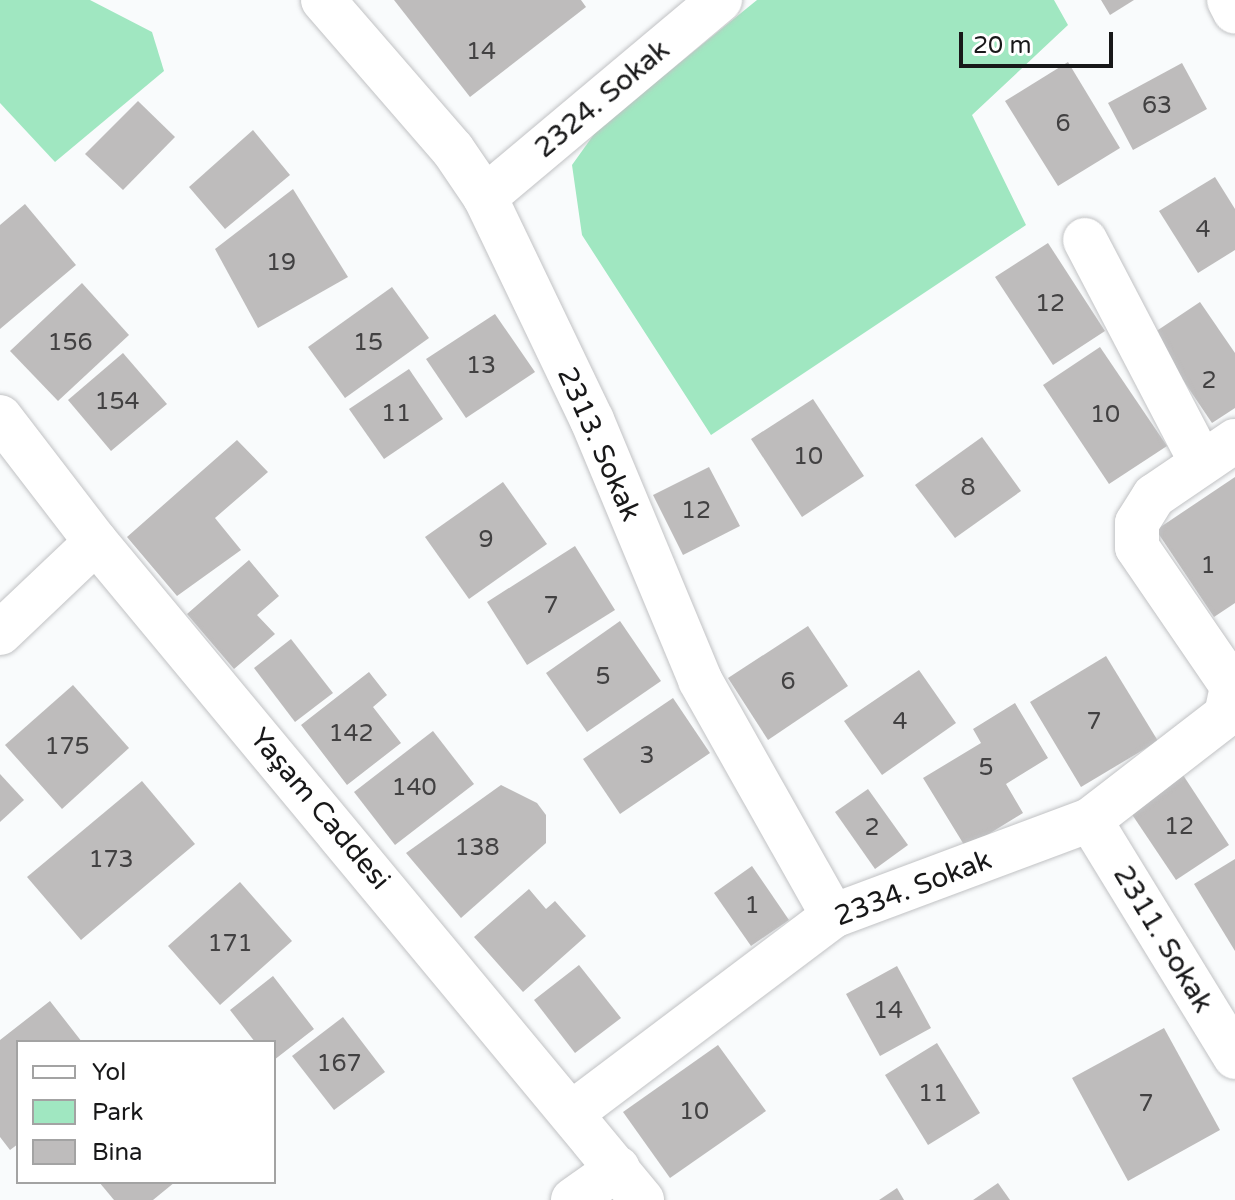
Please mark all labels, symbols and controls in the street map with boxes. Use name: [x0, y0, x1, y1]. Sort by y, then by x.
scale bar: [963, 16, 1117, 66]
text: 20 m: [973, 31, 1031, 60]
street label: 2324. Sokak: [528, 33, 676, 165]
house number: 14: [466, 38, 496, 66]
house number: 63: [1142, 92, 1172, 120]
house number: 6: [1055, 110, 1071, 138]
house number: 4: [1195, 216, 1211, 244]
house number: 19: [266, 249, 296, 277]
house number: 12: [1035, 290, 1065, 318]
house number: 156: [47, 329, 93, 357]
house number: 15: [353, 329, 383, 357]
house number: 13: [466, 352, 496, 380]
street label: 2313. Sokak: [550, 362, 648, 526]
house number: 2: [1201, 367, 1217, 395]
house number: 154: [94, 388, 140, 416]
house number: 11: [381, 400, 411, 428]
house number: 10: [1090, 401, 1120, 429]
house number: 10: [793, 443, 823, 471]
house number: 8: [960, 474, 976, 502]
house number: 12: [681, 497, 711, 525]
house number: 9: [478, 526, 494, 554]
house number: 1: [1200, 552, 1216, 580]
house number: 7: [543, 592, 559, 620]
house number: 5: [595, 663, 611, 691]
house number: 6: [780, 668, 796, 696]
house number: 4: [892, 708, 908, 736]
house number: 7: [1086, 708, 1102, 736]
house number: 142: [328, 720, 374, 748]
street label: Yaşam Caddesi: [243, 721, 397, 897]
house number: 175: [44, 733, 90, 761]
house number: 3: [639, 742, 655, 770]
house number: 5: [978, 754, 994, 782]
house number: 140: [391, 774, 437, 802]
house number: 12: [1164, 813, 1194, 841]
house number: 2: [864, 814, 880, 842]
house number: 138: [454, 834, 500, 862]
street label: 2334. Sokak: [830, 843, 996, 933]
house number: 173: [88, 846, 134, 874]
street label: 2311. Sokak: [1106, 860, 1220, 1018]
house number: 1: [744, 892, 760, 920]
house number: 171: [207, 930, 253, 958]
house number: 14: [873, 997, 903, 1025]
legend: [16, 1040, 276, 1184]
house number: 167: [316, 1050, 362, 1078]
text: Yol: [92, 1058, 126, 1087]
house number: 11: [918, 1080, 948, 1108]
house number: 7: [1138, 1090, 1154, 1118]
text: Park: [92, 1098, 143, 1127]
house number: 10: [679, 1098, 709, 1126]
text: Bina: [92, 1138, 143, 1167]

